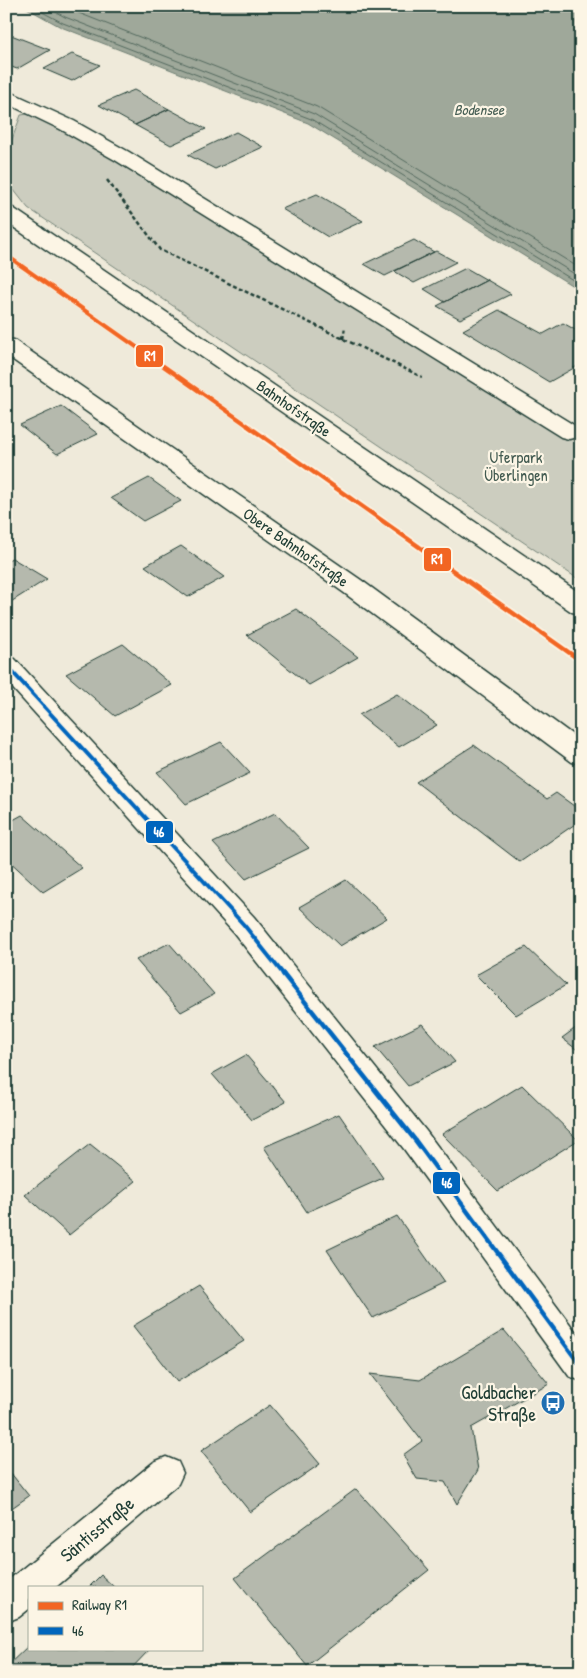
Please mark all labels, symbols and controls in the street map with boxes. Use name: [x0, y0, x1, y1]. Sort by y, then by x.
water label: Bodensee: [454, 99, 505, 120]
line badge: R1: [135, 344, 164, 368]
text: R1: [144, 346, 156, 365]
street label: Bahnhofstraße: [252, 374, 336, 442]
park label: Uferpark Überlingen: [484, 446, 548, 486]
street label: Obere Bahnhofstraße: [239, 502, 354, 592]
line badge: R1: [423, 547, 452, 572]
text: R1: [431, 549, 443, 568]
line badge: 46: [145, 820, 174, 844]
text: 46: [154, 822, 165, 841]
line badge: 46: [432, 1171, 461, 1195]
text: 46: [442, 1173, 453, 1192]
place label: Goldbacher Straße: [461, 1379, 537, 1427]
bus stop icon: Goldbacher Straße: [540, 1390, 566, 1416]
street label: Säntisstraße: [55, 1490, 140, 1568]
legend: [28, 1586, 202, 1650]
text: Railway R1: [72, 1594, 127, 1615]
text: 46: [72, 1620, 84, 1641]

